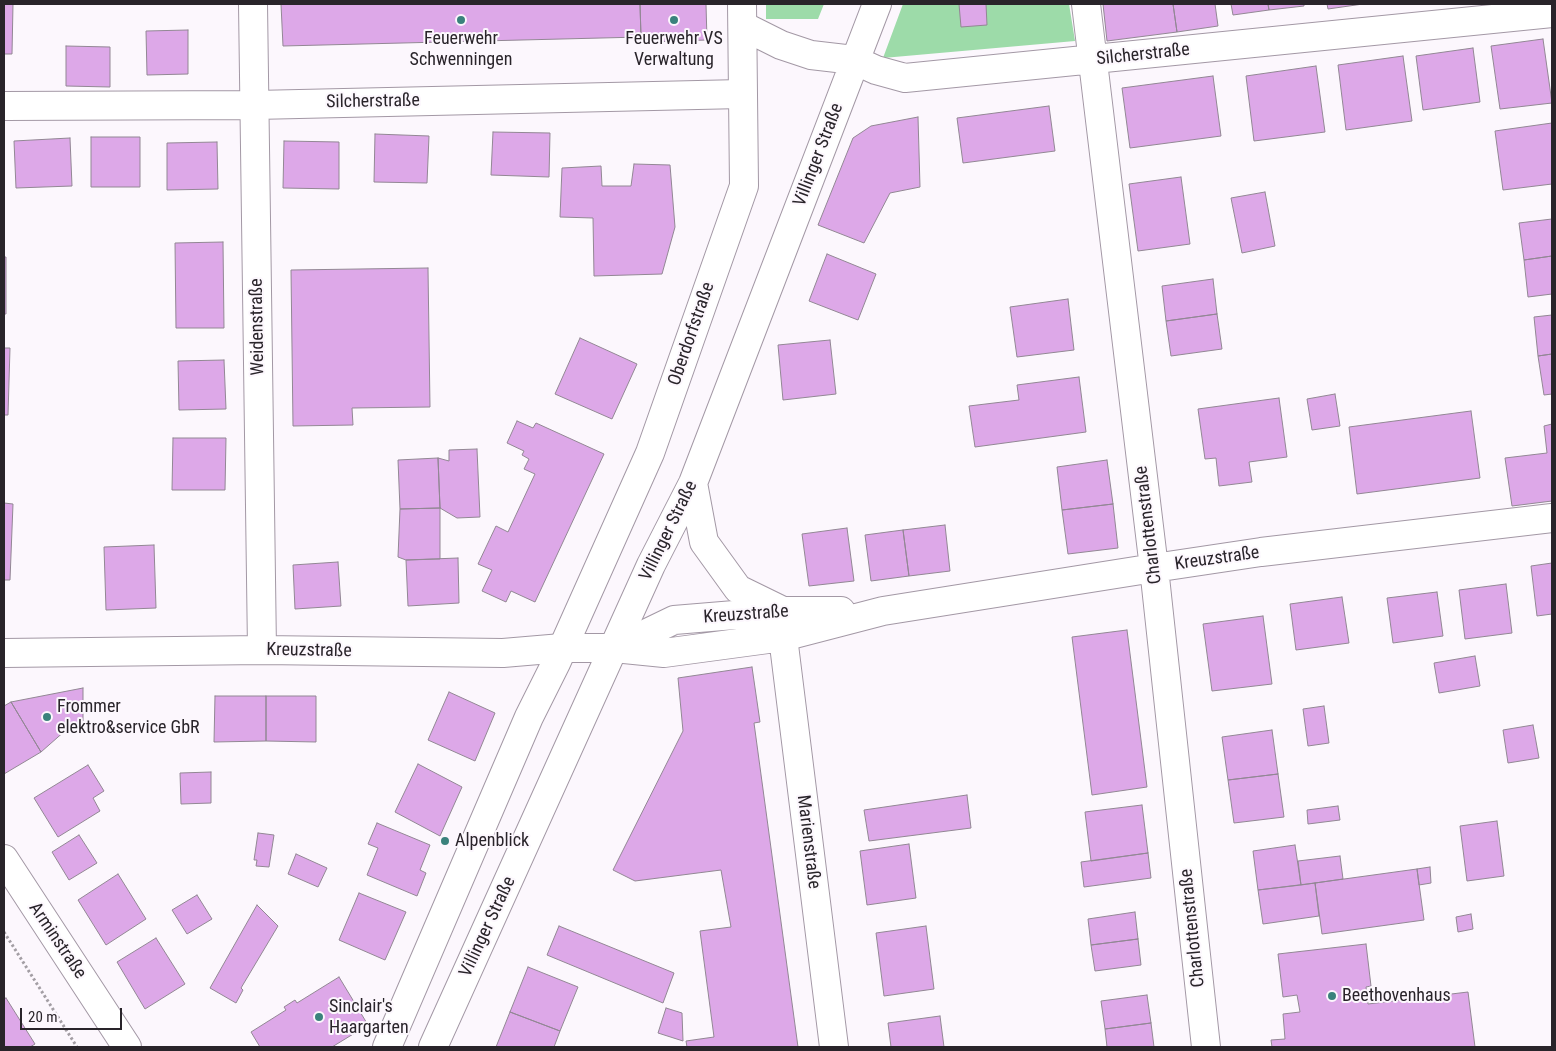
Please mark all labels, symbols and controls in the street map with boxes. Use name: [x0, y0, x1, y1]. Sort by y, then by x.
marker: Feuerwehr Schwenningen: [455, 14, 467, 26]
marker: Feuerwehr VS Verwaltung: [668, 14, 680, 26]
place label: Feuerwehr Schwenningen: [410, 28, 512, 70]
place label: Feuerwehr VS Verwaltung: [625, 28, 723, 70]
street label: Silcherstraße: [1095, 39, 1191, 71]
street label: Silcherstraße: [326, 90, 420, 114]
street label: Villinger Straße: [789, 100, 849, 210]
street label: Weidenstraße: [246, 278, 270, 376]
street label: Oberdorfstraße: [664, 279, 720, 389]
street label: Charlottenstraße: [1131, 465, 1167, 585]
street label: Villinger Straße: [636, 478, 702, 584]
street label: Kreuzstraße: [1173, 542, 1261, 576]
street label: Kreuzstraße: [703, 601, 789, 629]
street label: Kreuzstraße: [266, 639, 352, 663]
place label: Frommer elektro&service GbR: [57, 696, 200, 739]
marker: Frommer elektro&service GbR: [41, 711, 53, 723]
street label: Marienstraße: [792, 794, 824, 890]
place label: Alpenblick: [455, 830, 529, 852]
marker: Alpenblick: [439, 835, 451, 847]
street label: Charlottenstraße: [1176, 868, 1210, 988]
street label: Villinger Straße: [455, 873, 521, 981]
street label: Arminstraße: [24, 899, 90, 983]
place label: Beethovenhaus: [1342, 985, 1451, 1007]
marker: Beethovenhaus: [1326, 990, 1338, 1002]
place label: Sinclair's Haargarten: [329, 996, 409, 1038]
scale bar: [22, 998, 125, 1030]
text: 20 m: [28, 1008, 58, 1026]
marker: Sinclair's Haargarten: [313, 1011, 325, 1023]

